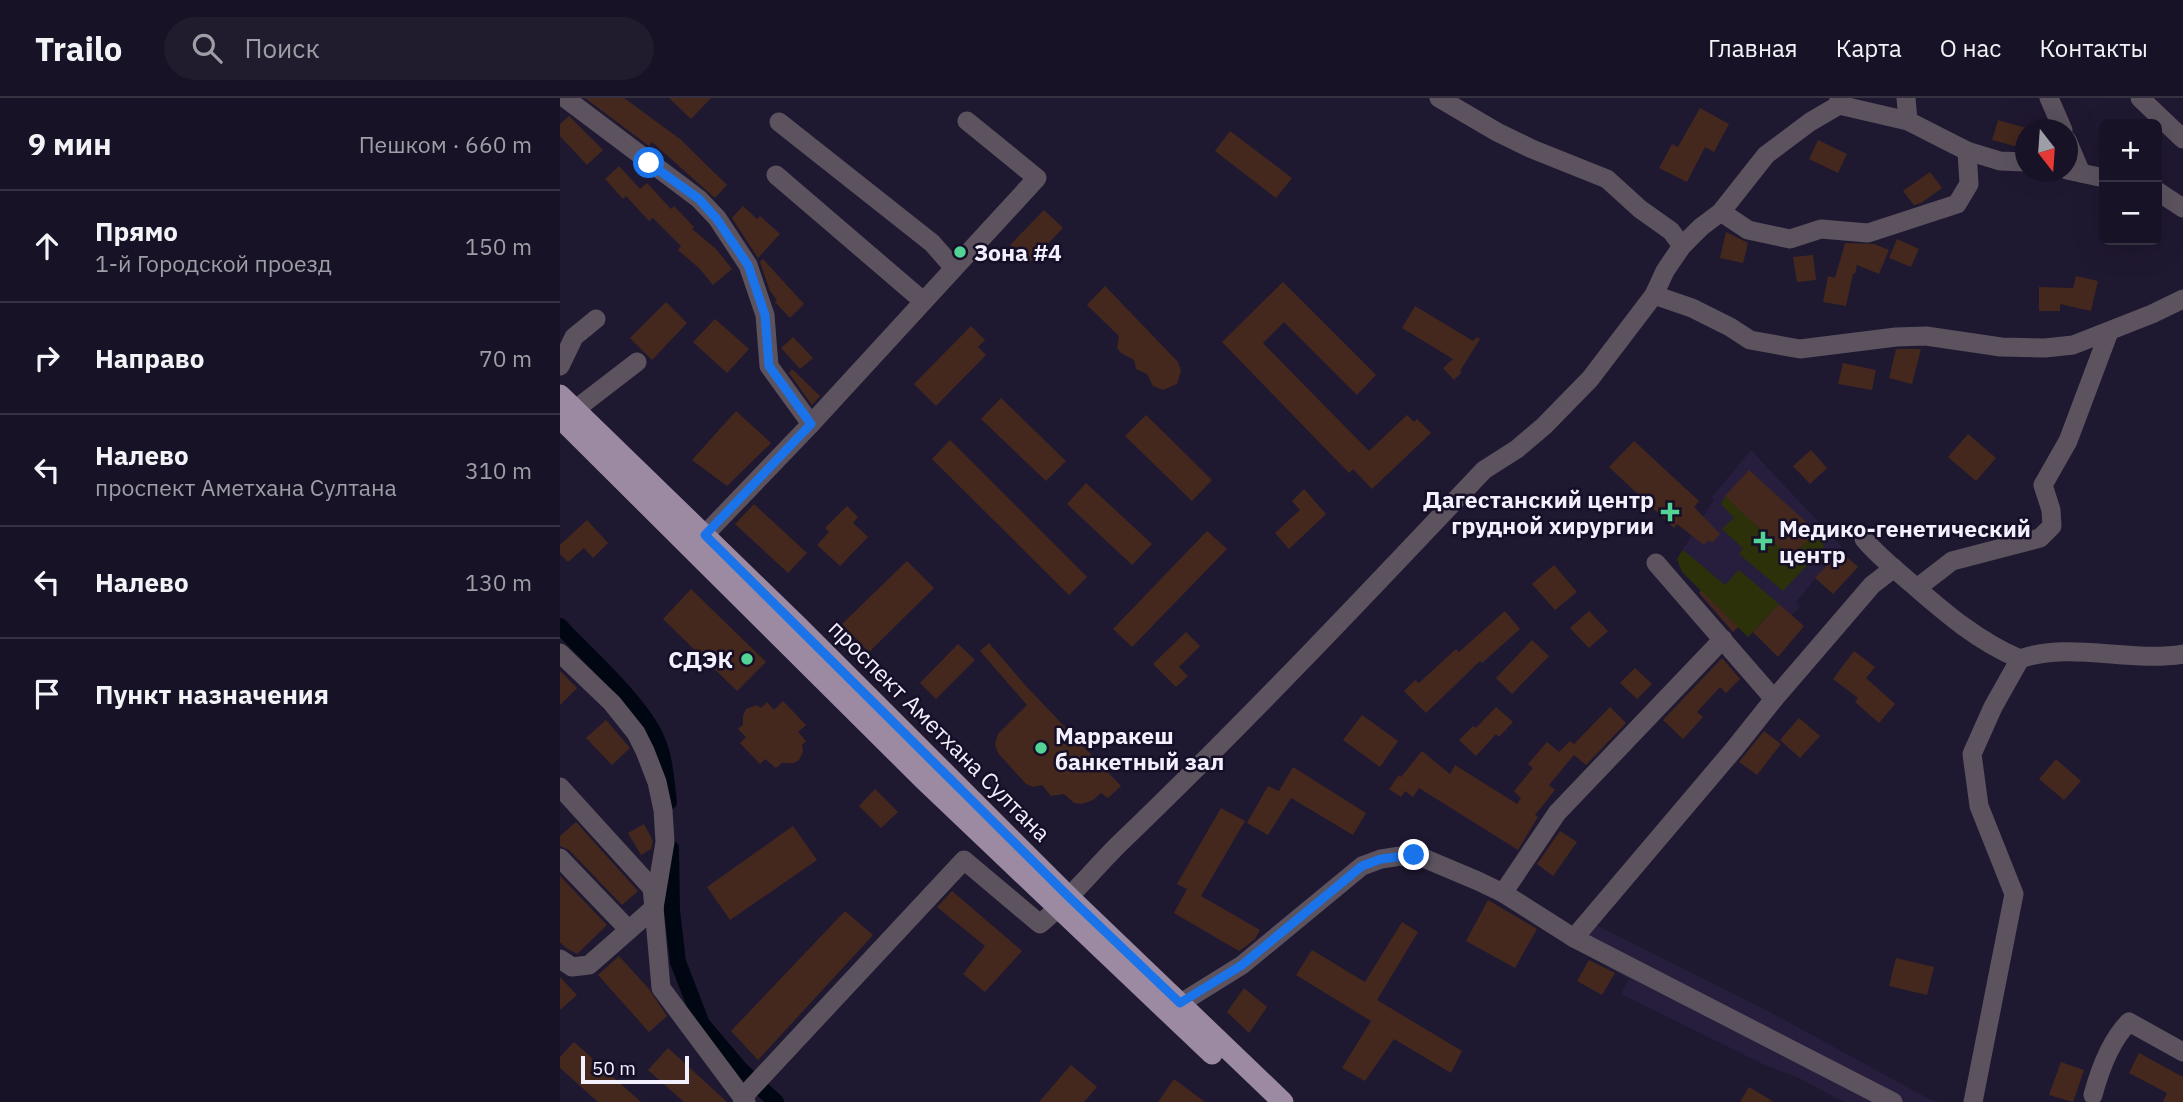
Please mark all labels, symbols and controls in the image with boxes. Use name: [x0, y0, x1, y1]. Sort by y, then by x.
search box: [164, 17, 654, 80]
text: Trailo: [35, 27, 122, 70]
icon: search: [188, 29, 226, 67]
text: Поиск: [244, 31, 320, 65]
text: Главная: [1708, 32, 1798, 64]
text: Карта: [1836, 32, 1902, 64]
text: О нас: [1940, 32, 2001, 64]
text: Контакты: [2039, 32, 2148, 64]
north arrow: [2015, 119, 2078, 182]
map controls: [2099, 119, 2162, 245]
button: +: [2099, 119, 2162, 182]
text: 9 мин: [28, 124, 112, 163]
text: Пешком · 660 m: [359, 129, 532, 159]
route start: [633, 147, 664, 178]
button: −: [2099, 182, 2162, 245]
text: Прямо: [95, 214, 178, 248]
icon: ahead: [28, 227, 66, 265]
text: 150 m: [465, 231, 532, 261]
place label: Зона #4: [974, 237, 1062, 267]
marker: Зона #4: [952, 244, 968, 260]
text: 1-й Городской проезд: [95, 248, 332, 278]
icon: right: [28, 339, 66, 377]
text: Направо: [95, 341, 204, 375]
text: 70 m: [479, 343, 532, 373]
text: Налево: [95, 438, 189, 472]
icon: left: [28, 451, 66, 489]
text: 310 m: [465, 455, 532, 485]
text: проспект Аметхана Султана: [95, 472, 397, 502]
place label: Дагестанский центр грудной хирургии: [1423, 484, 1654, 540]
marker: Дагестанский центр грудной хирургии: [1660, 502, 1680, 522]
place label: Медико-генетический центр: [1779, 513, 2031, 569]
marker: Медико-генетический центр: [1753, 531, 1773, 551]
icon: left: [28, 563, 66, 601]
text: Налево: [95, 565, 189, 599]
text: 130 m: [465, 567, 532, 597]
street label: проспект Аметхана Султана: [823, 613, 1057, 847]
place label: СДЭК: [668, 644, 733, 674]
marker: СДЭК: [739, 651, 755, 667]
icon: arrive: [28, 675, 66, 713]
text: Пункт назначения: [95, 677, 329, 711]
place label: Марракеш банкетный зал: [1055, 720, 1224, 776]
marker: Марракеш банкетный зал: [1033, 740, 1049, 756]
route end: [1398, 839, 1429, 870]
scale bar: [581, 1053, 690, 1085]
text: 50 m: [592, 1056, 636, 1080]

